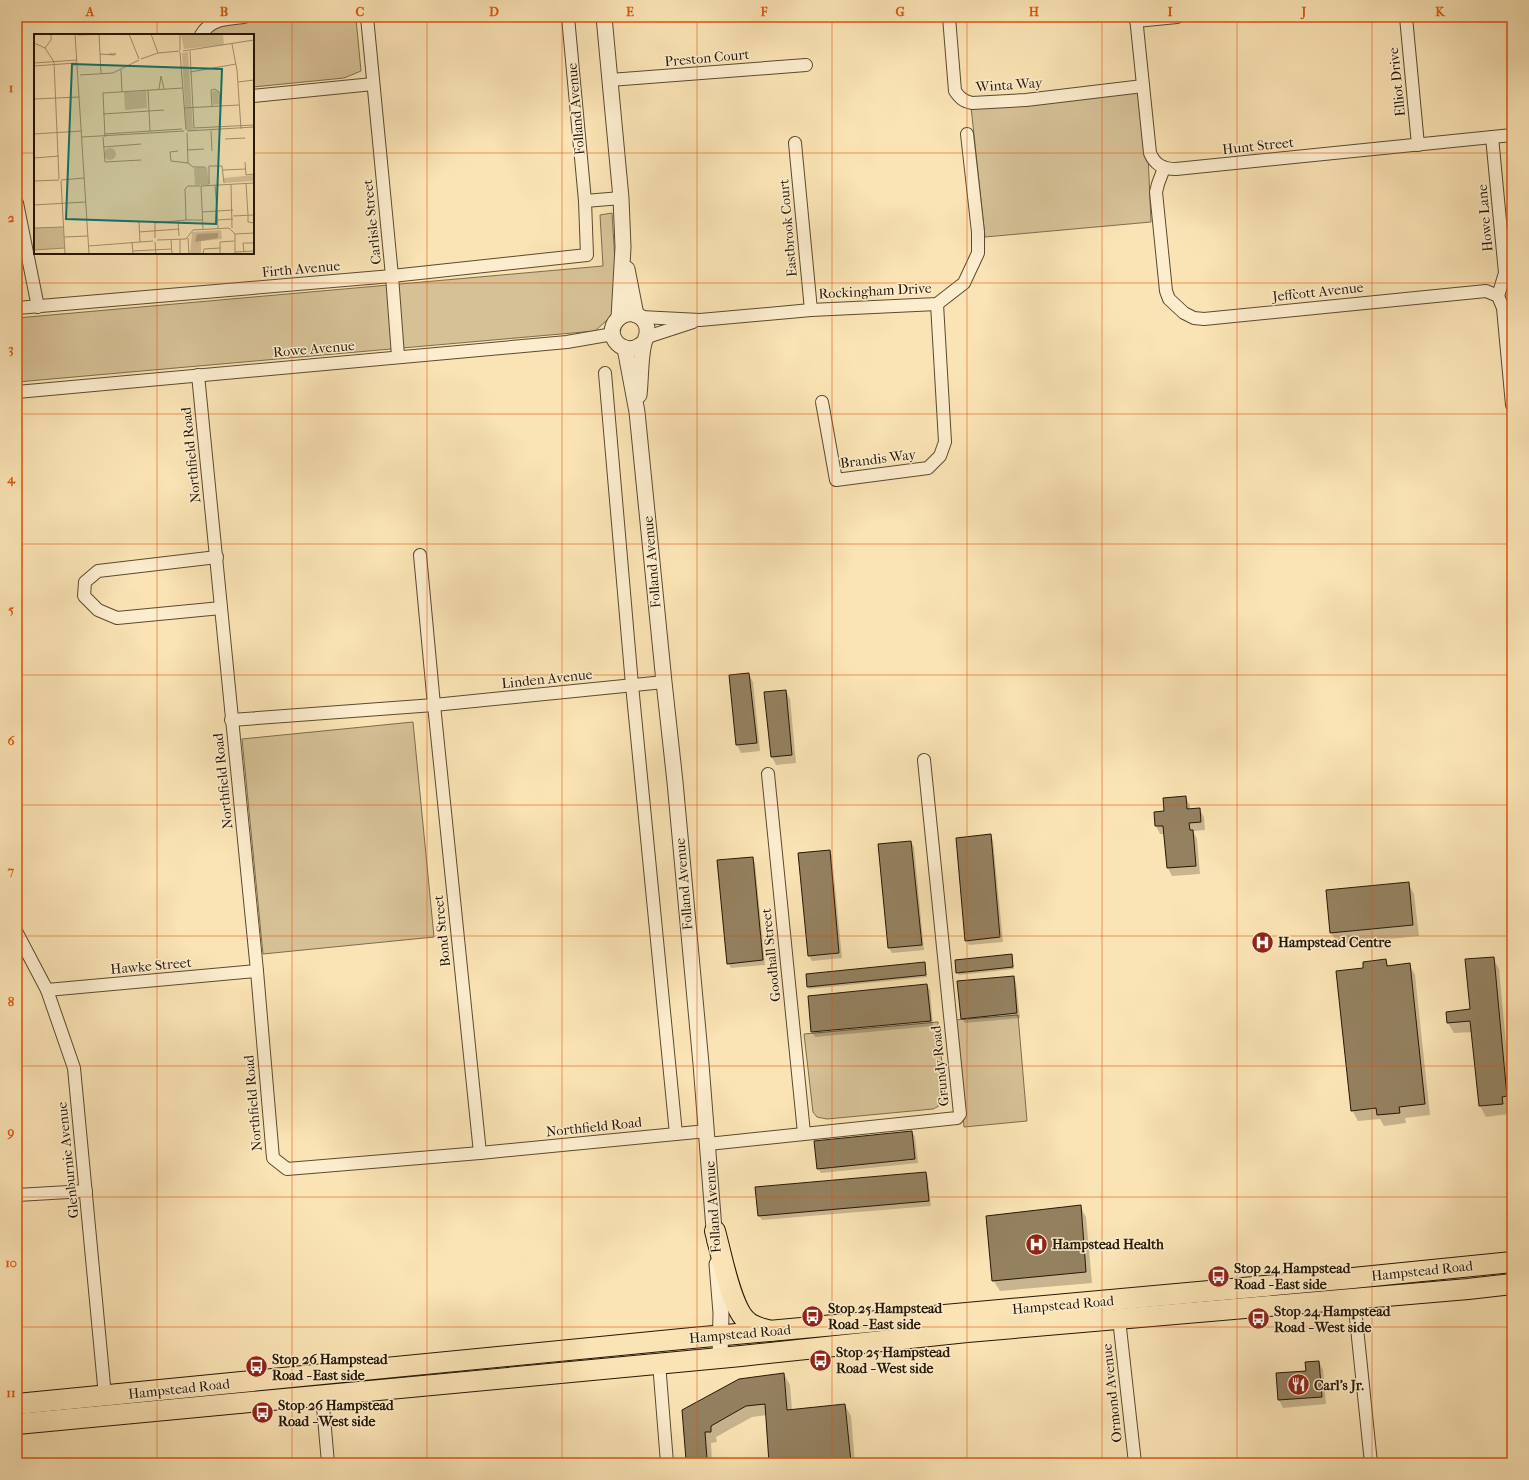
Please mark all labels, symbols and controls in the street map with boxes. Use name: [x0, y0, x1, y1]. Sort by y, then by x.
text: A: [85, 4, 95, 19]
text: B: [220, 4, 229, 19]
text: C: [356, 4, 365, 19]
text: D: [489, 4, 499, 19]
text: E: [626, 4, 634, 19]
text: F: [760, 4, 768, 19]
text: G: [895, 4, 905, 19]
text: H: [1029, 4, 1040, 19]
text: I: [1167, 4, 1173, 19]
text: J: [1300, 4, 1307, 20]
text: K: [1435, 4, 1446, 19]
inset map: [34, 34, 254, 254]
street label: Preston Court: [664, 46, 750, 70]
street label: Elliot Drive: [1385, 46, 1409, 117]
street label: Folland Avenue: [563, 62, 589, 156]
street label: Winta Way: [974, 74, 1043, 96]
text: 1: [9, 80, 14, 95]
street label: Hunt Street: [1221, 134, 1295, 158]
street label: Eastbrook Court: [775, 178, 801, 278]
street label: Carlisle Street: [359, 179, 385, 265]
street label: Howe Lane: [1474, 183, 1496, 252]
text: 2: [8, 210, 15, 225]
street label: Firth Avenue: [261, 257, 341, 281]
street label: Jeffcott Avenue: [1271, 279, 1364, 305]
street label: Rockingham Drive: [818, 280, 932, 302]
street label: Rowe Avenue: [272, 337, 356, 361]
text: 3: [8, 341, 14, 357]
street label: Northfield Road: [177, 406, 204, 504]
street label: Brandis Way: [839, 446, 917, 472]
text: 4: [6, 471, 16, 487]
street label: Folland Avenue: [639, 515, 665, 609]
text: 5: [8, 602, 14, 617]
street label: Linden Avenue: [501, 666, 593, 692]
street label: Northfield Road: [209, 732, 236, 830]
text: 6: [7, 733, 15, 748]
street label: Folland Avenue: [671, 837, 697, 931]
text: 7: [7, 863, 15, 878]
street label: Bond Street: [430, 894, 454, 968]
street label: Goodhall Street: [758, 907, 784, 1003]
hospital icon: Hampstead Centre: [1250, 929, 1276, 955]
place label: Hampstead Centre: [1278, 934, 1391, 951]
street label: Hawke Street: [110, 954, 192, 978]
text: 8: [8, 994, 15, 1009]
street label: Grundy Road: [927, 1024, 953, 1107]
street label: Northfield Road: [240, 1054, 266, 1152]
street label: Glenburnie Avenue: [53, 1101, 83, 1219]
street label: Northfield Road: [545, 1113, 643, 1140]
text: 9: [7, 1124, 15, 1140]
street label: Folland Avenue: [701, 1160, 725, 1254]
hospital icon: Hampstead Health: [1023, 1231, 1049, 1257]
place label: Hampstead Health: [1052, 1236, 1165, 1253]
text: 10: [5, 1255, 17, 1270]
street label: Hampstead Road: [1370, 1257, 1474, 1285]
place label: Stop 24 Hampstead Road - East side: [1234, 1260, 1352, 1293]
bus stop icon: Stop 24 Hampstead Road - East side: [1206, 1263, 1232, 1289]
street label: Hampstead Road: [1011, 1292, 1115, 1318]
place label: Stop 25 Hampstead Road - East side: [828, 1300, 944, 1333]
bus stop icon: Stop 25 Hampstead Road - East side: [799, 1303, 825, 1329]
place label: Stop 24 Hampstead Road - West side: [1274, 1303, 1392, 1336]
bus stop icon: Stop 24 Hampstead Road - West side: [1245, 1306, 1271, 1332]
street label: Hampstead Road: [688, 1321, 792, 1347]
street label: Ormond Avenue: [1098, 1343, 1126, 1443]
place label: Stop 25 Hampstead Road - West side: [836, 1344, 952, 1377]
bus stop icon: Stop 25 Hampstead Road - West side: [807, 1347, 833, 1373]
place label: Stop 26 Hampstead Road - East side: [272, 1351, 389, 1384]
bus stop icon: Stop 26 Hampstead Road - East side: [243, 1354, 269, 1380]
restaurant icon: Carl's Jr.: [1286, 1372, 1312, 1398]
street label: Hampstead Road: [127, 1375, 231, 1403]
place label: Carl's Jr.: [1314, 1377, 1364, 1394]
text: 11: [6, 1385, 16, 1400]
place label: Stop 26 Hampstead Road - West side: [278, 1397, 395, 1430]
bus stop icon: Stop 26 Hampstead Road - West side: [250, 1400, 276, 1426]

